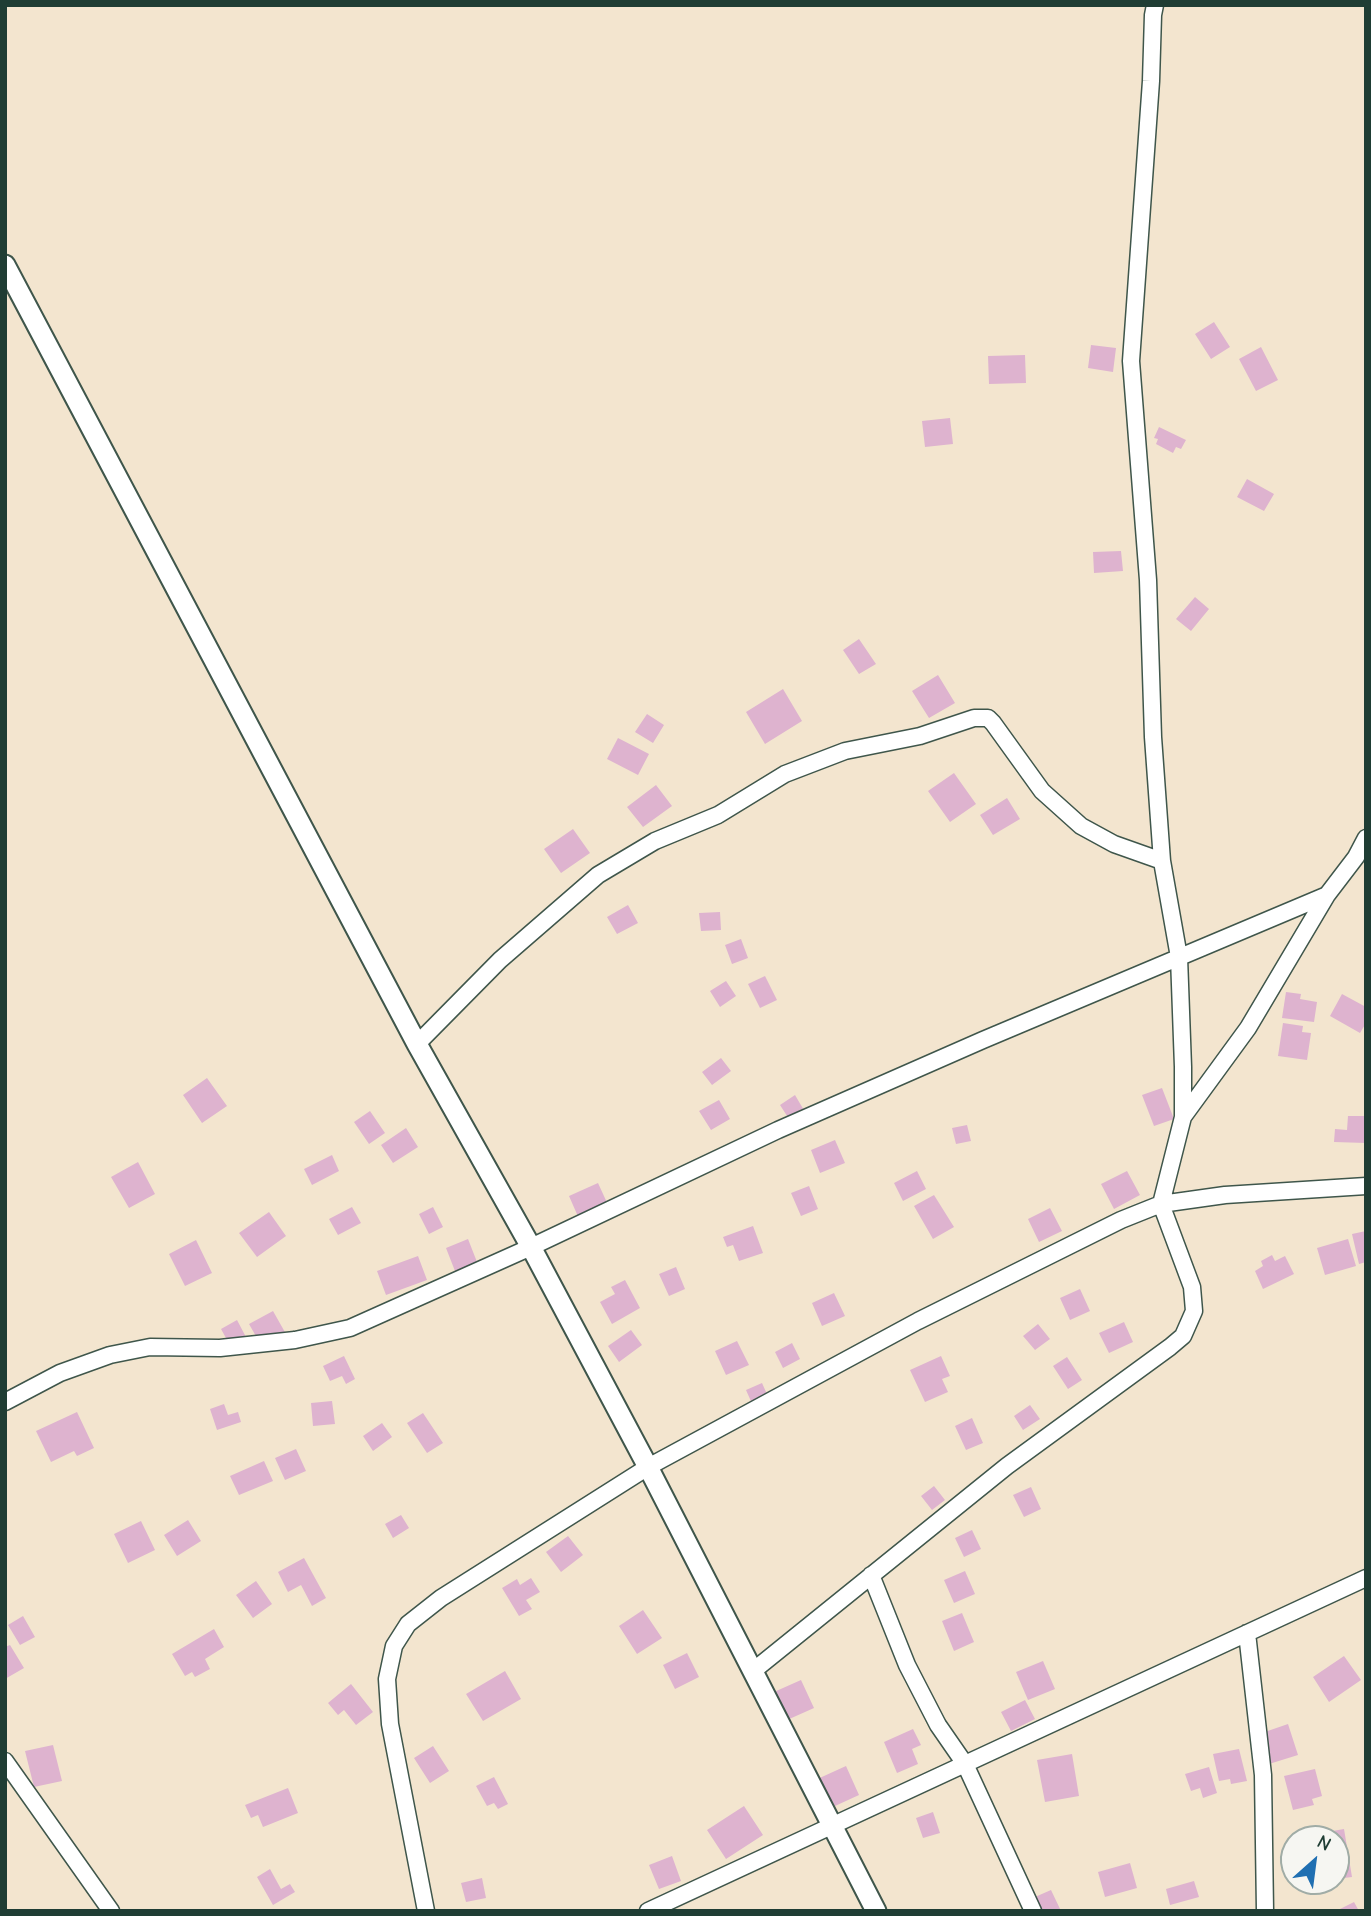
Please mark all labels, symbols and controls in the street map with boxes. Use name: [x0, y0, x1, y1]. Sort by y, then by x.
north arrow: [1280, 1825, 1350, 1895]
text: N: [1313, 1831, 1335, 1856]

